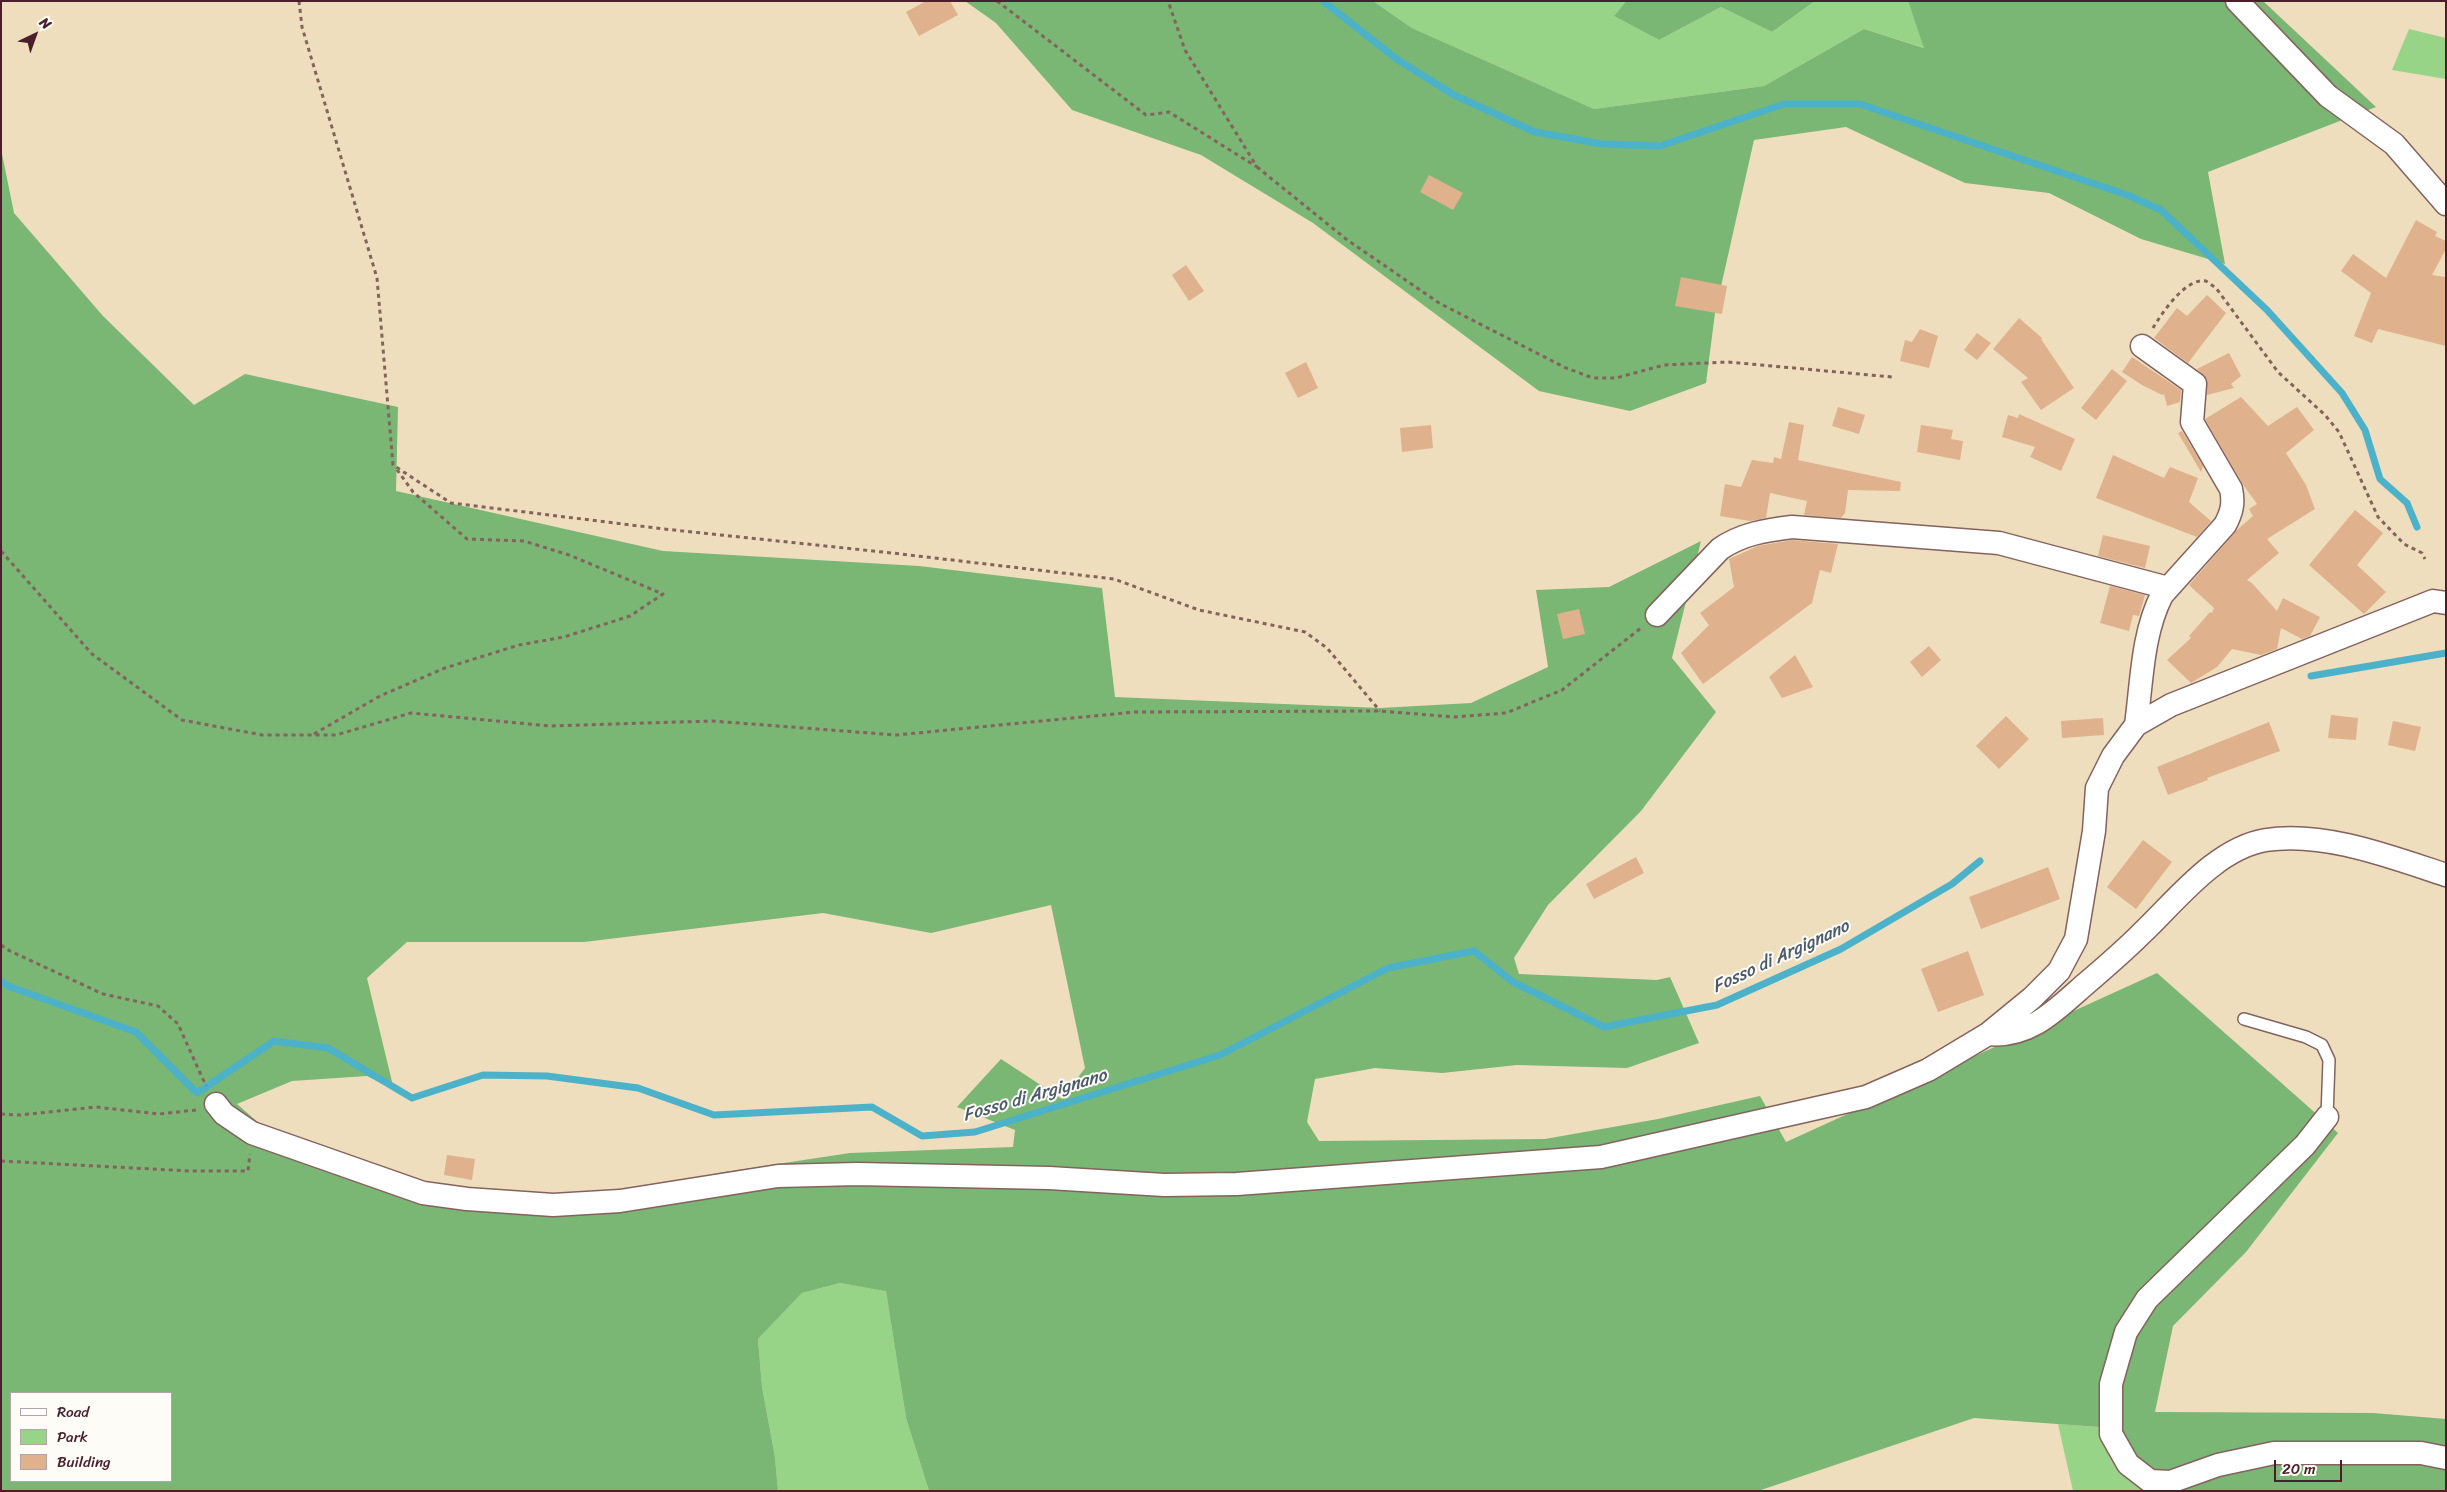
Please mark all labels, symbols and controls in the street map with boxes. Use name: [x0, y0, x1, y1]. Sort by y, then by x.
north arrow: [10, 10, 60, 60]
text: N: [33, 11, 57, 36]
water label: Fosso di Argignano: [1709, 916, 1853, 998]
water label: Fosso di Argignano: [961, 1065, 1109, 1127]
legend: [10, 1392, 172, 1482]
text: Road: [57, 1399, 89, 1425]
text: Park: [57, 1424, 88, 1450]
text: Building: [57, 1449, 111, 1475]
scale bar: [2277, 1450, 2344, 1482]
text: 20 m: [2282, 1456, 2316, 1482]

